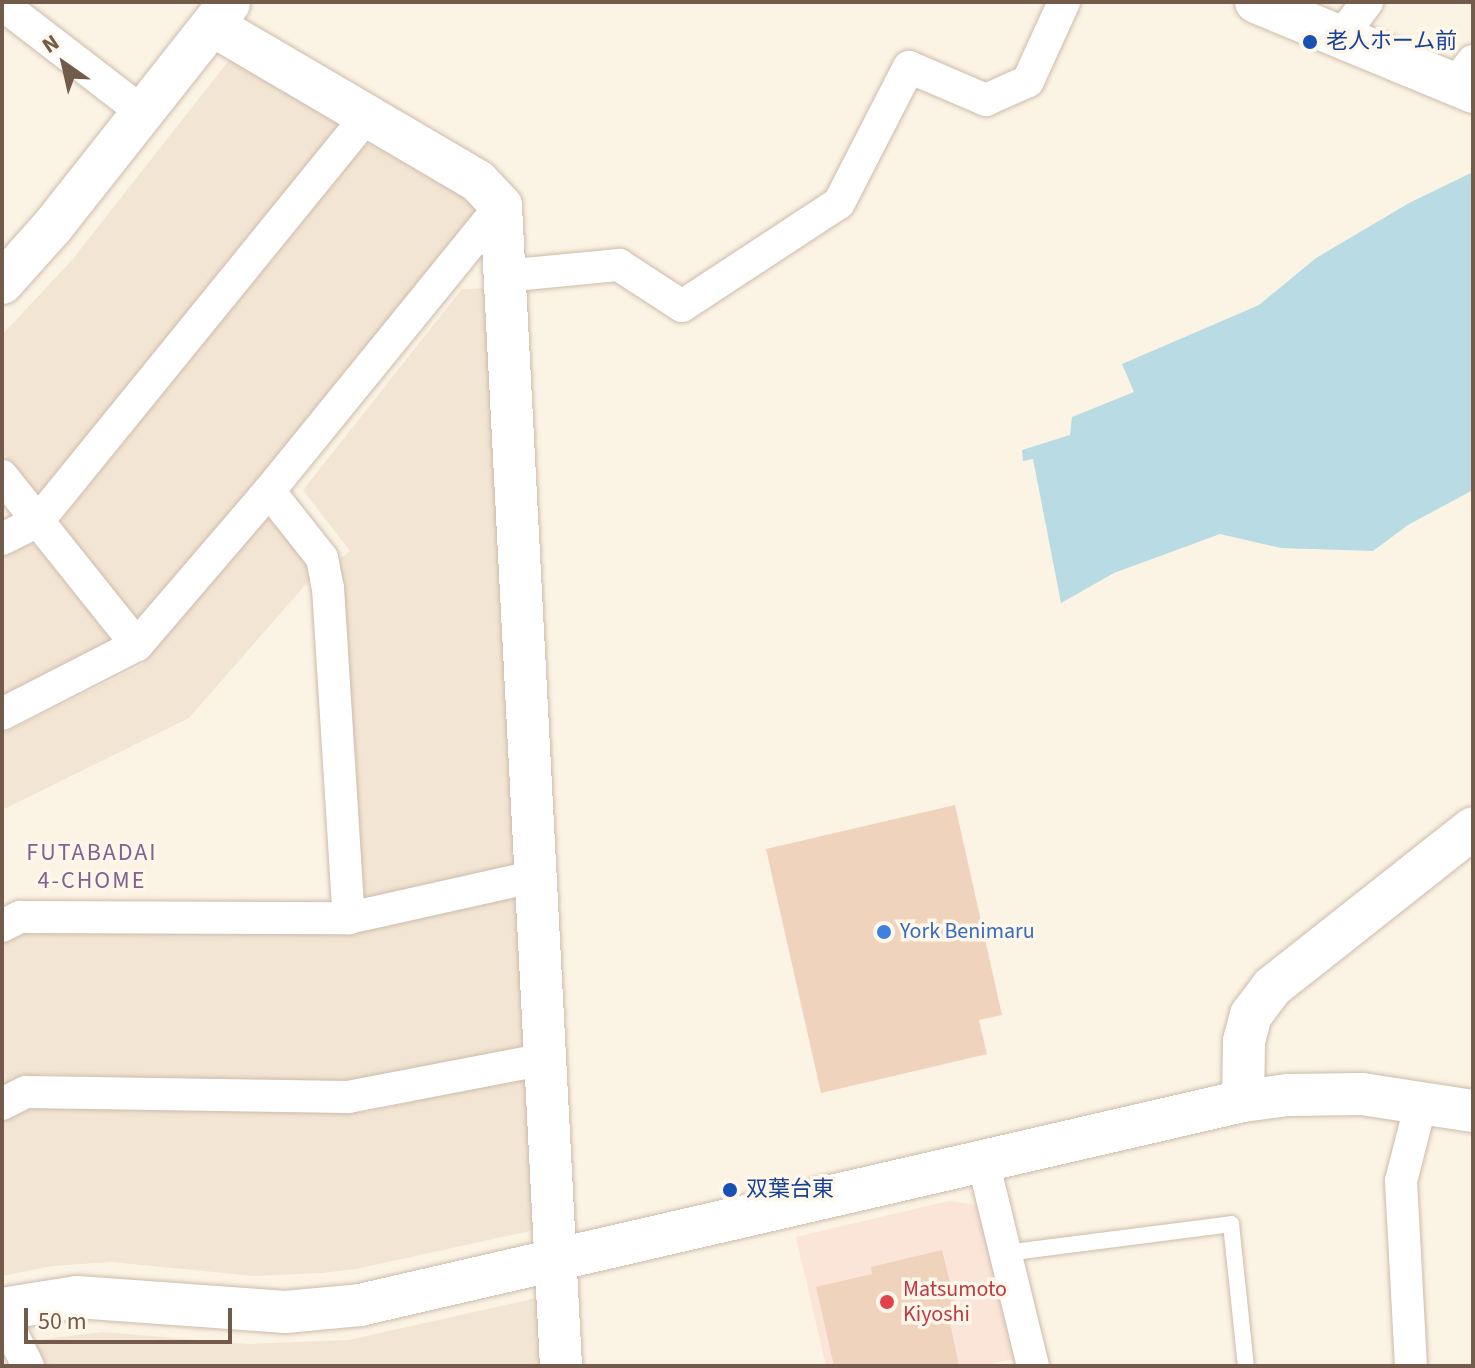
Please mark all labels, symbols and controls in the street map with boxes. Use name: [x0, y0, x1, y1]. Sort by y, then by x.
north arrow: [24, 24, 104, 104]
text: N: [36, 27, 66, 61]
place label: 老人ホーム前: [1326, 29, 1458, 55]
marker: 老人ホーム前: [1301, 33, 1319, 51]
district label: FUTABADAI 4-CHOME: [26, 839, 158, 895]
place label: York Benimaru: [900, 919, 1035, 945]
marker: York Benimaru: [875, 923, 893, 941]
place label: 双葉台東: [746, 1177, 834, 1203]
marker: 双葉台東: [721, 1181, 739, 1199]
place label: Matsumoto Kiyoshi: [903, 1276, 1007, 1328]
scale bar: [28, 1292, 236, 1342]
marker: Matsumoto Kiyoshi: [878, 1293, 896, 1311]
text: 50 m: [38, 1304, 87, 1339]

